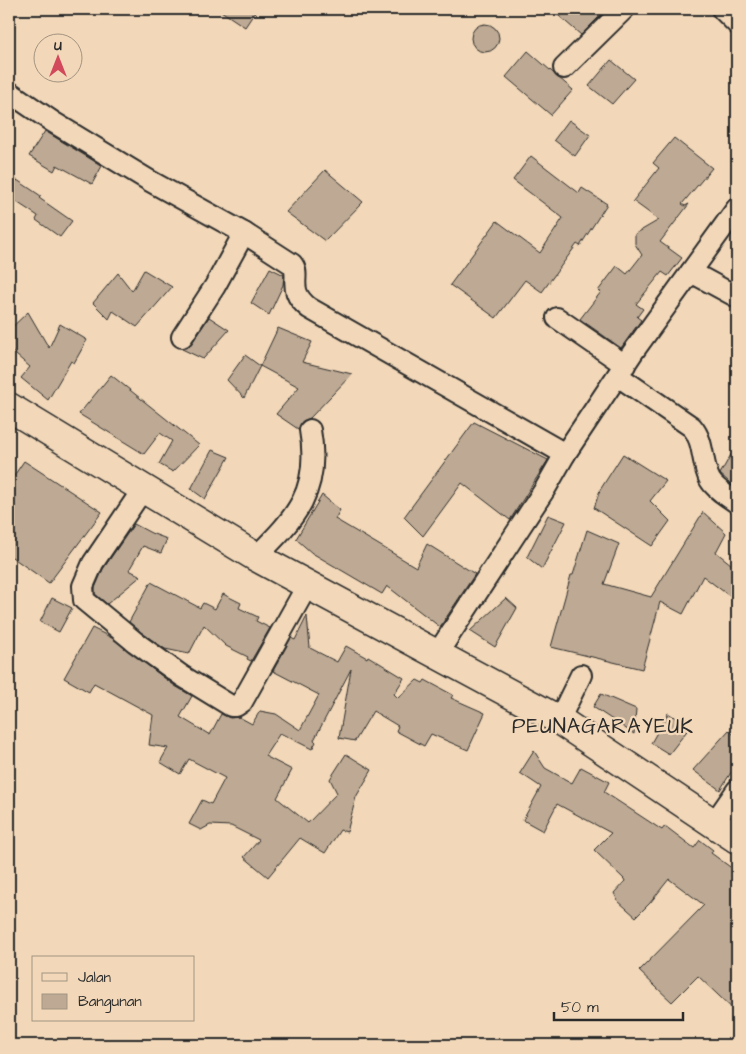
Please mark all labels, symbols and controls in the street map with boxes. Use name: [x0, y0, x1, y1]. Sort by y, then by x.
north arrow: [32, 32, 82, 82]
text: U: [54, 36, 62, 56]
district label: PEUNAGARAYEUK: [512, 712, 694, 741]
legend: [32, 956, 195, 1022]
text: Jalan: [78, 967, 112, 988]
scale bar: [554, 989, 682, 1021]
text: Bangunan: [78, 991, 142, 1013]
text: 50 m: [561, 997, 599, 1018]

